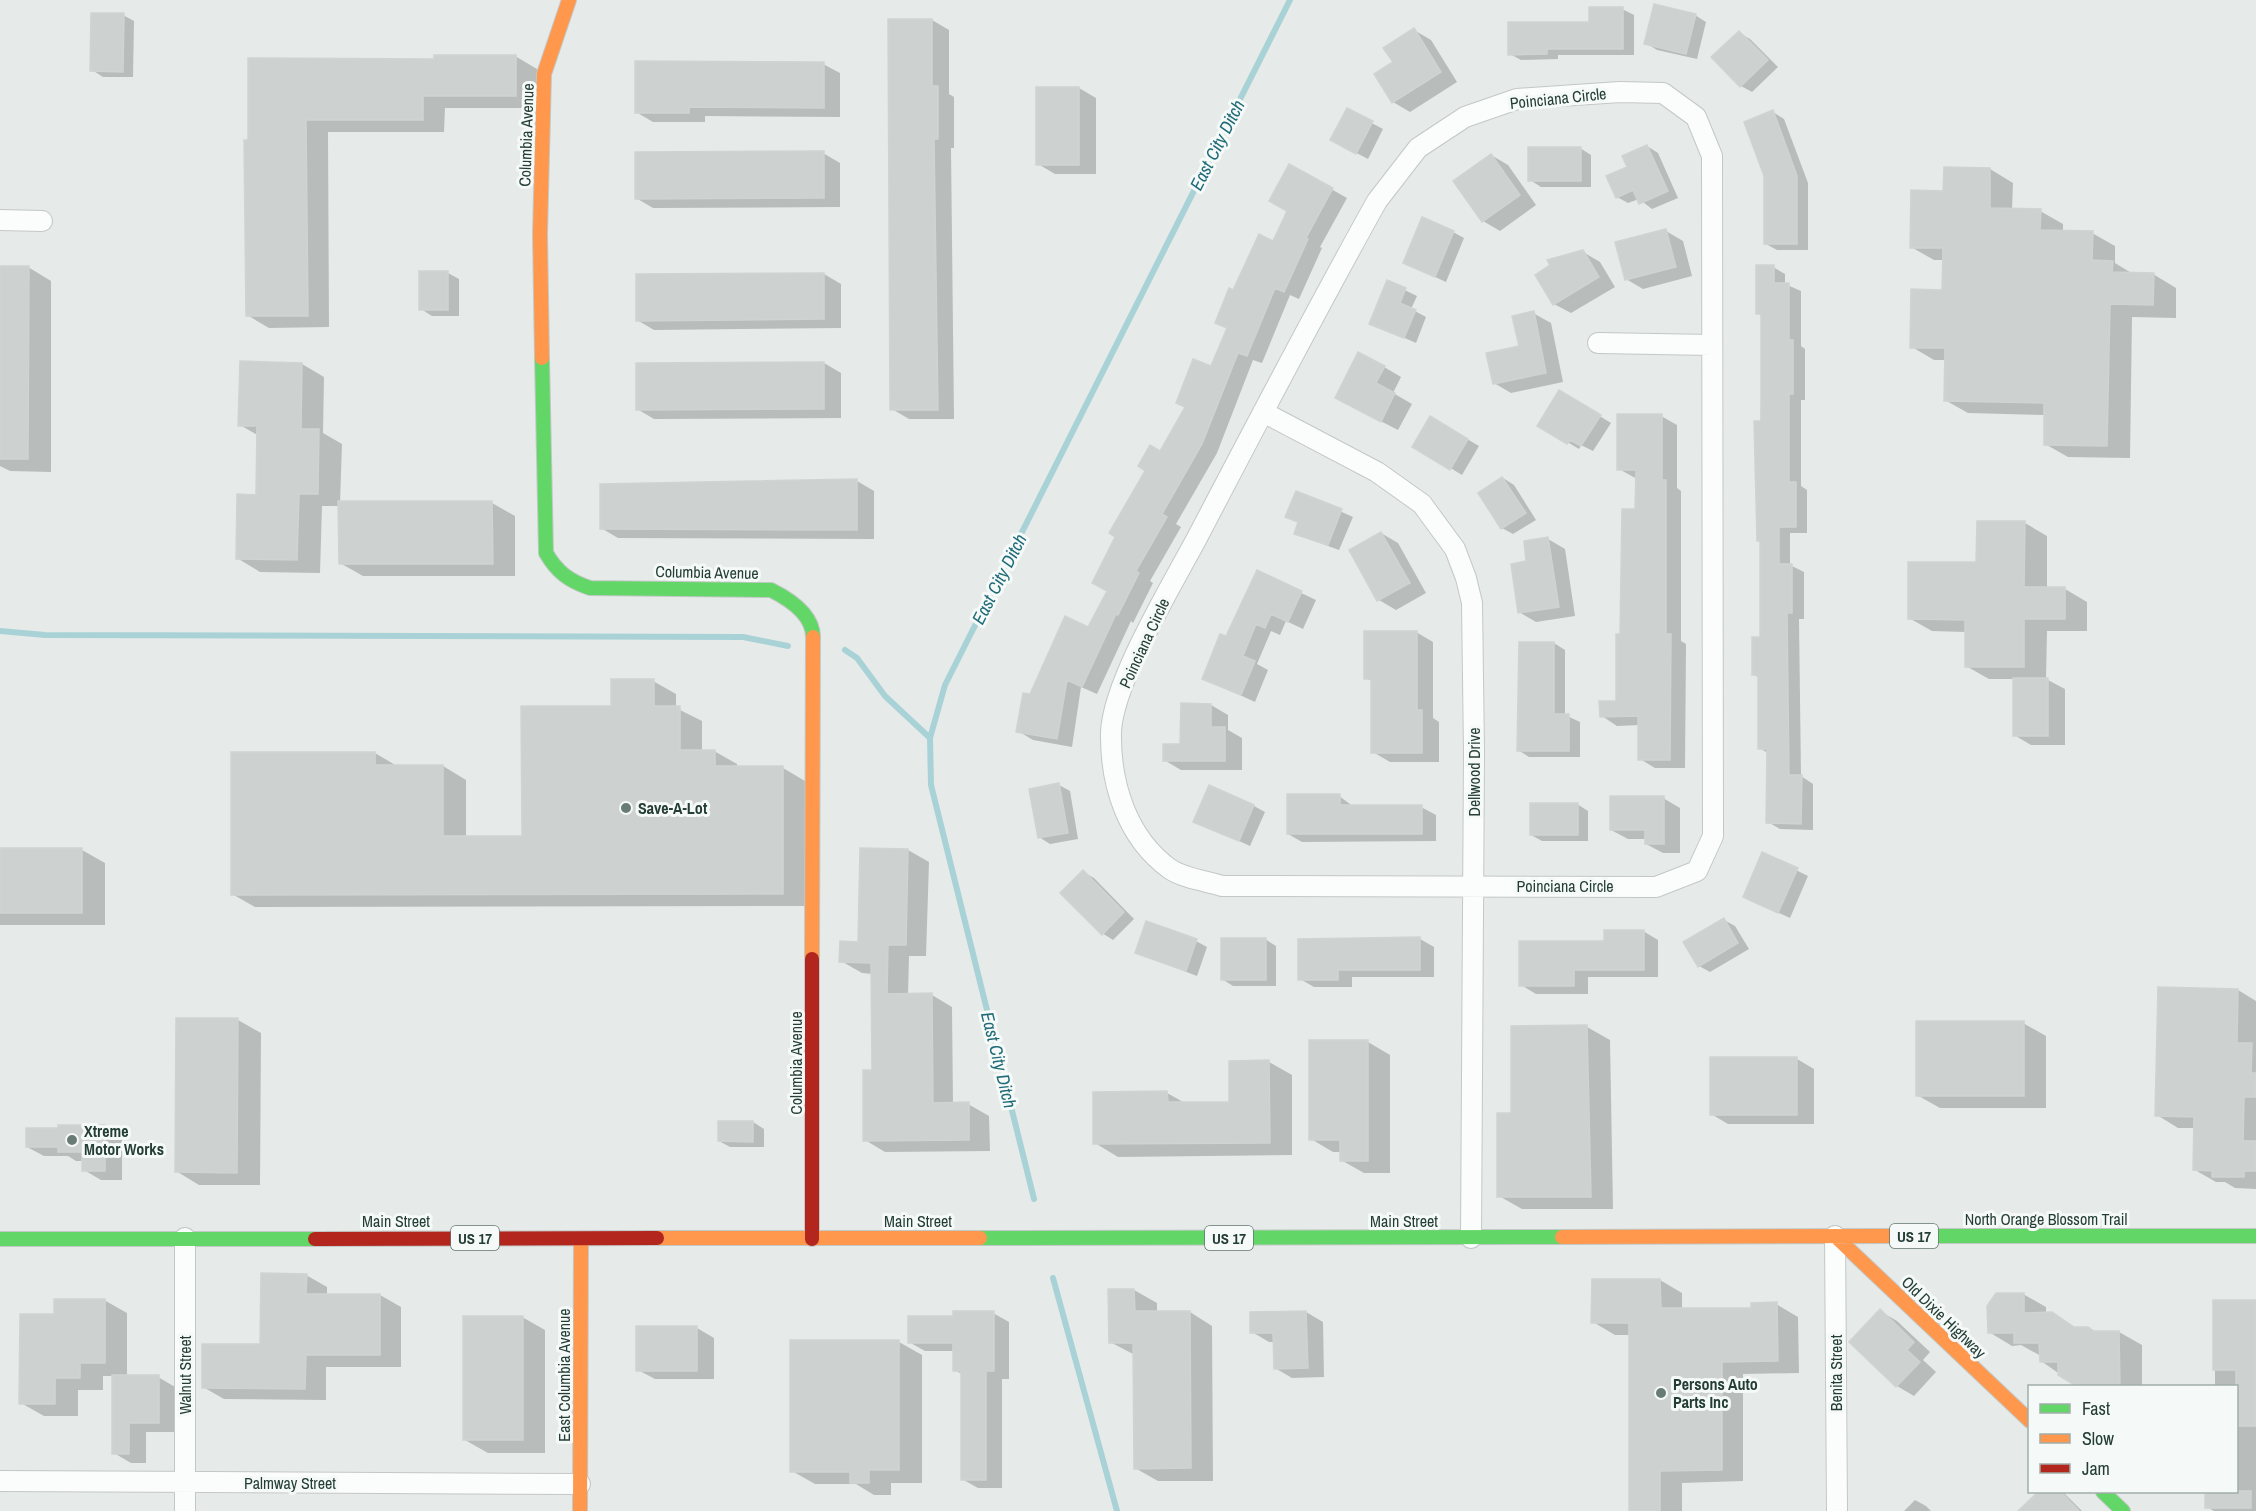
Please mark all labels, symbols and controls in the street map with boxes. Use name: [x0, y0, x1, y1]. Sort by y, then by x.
street label: Poinciana Circle: [1509, 82, 1607, 114]
street label: Columbia Avenue: [513, 83, 539, 187]
water label: East City Ditch: [1184, 95, 1250, 195]
water label: East City Ditch: [966, 529, 1032, 629]
street label: Columbia Avenue: [655, 560, 759, 584]
street label: Poinciana Circle: [1114, 594, 1174, 692]
street label: Dellwood Drive: [1463, 728, 1485, 816]
place label: Save-A-Lot: [638, 797, 708, 819]
marker: Save-A-Lot: [619, 801, 633, 815]
street label: Poinciana Circle: [1517, 875, 1614, 897]
water label: East City Ditch: [975, 1009, 1023, 1111]
street label: Columbia Avenue: [785, 1011, 807, 1115]
place label: Xtreme Motor Works: [84, 1120, 164, 1160]
marker: Xtreme Motor Works: [65, 1133, 79, 1147]
street label: North Orange Blossom Trail: [1965, 1208, 2127, 1230]
street label: Main Street: [362, 1210, 430, 1232]
street label: Main Street: [884, 1210, 952, 1232]
street label: Main Street: [1370, 1210, 1438, 1232]
road number: US 17: [1890, 1224, 1938, 1248]
road number: US 17: [451, 1226, 499, 1250]
road number: US 17: [1205, 1226, 1253, 1250]
street label: Old Dixie Highway: [1897, 1271, 1991, 1363]
street label: East Columbia Avenue: [553, 1308, 575, 1442]
street label: Benita Street: [1825, 1334, 1847, 1411]
street label: Walnut Street: [174, 1335, 196, 1415]
place label: Persons Auto Parts Inc: [1673, 1373, 1758, 1413]
legend: [2028, 1385, 2238, 1493]
marker: Persons Auto Parts Inc: [1654, 1386, 1668, 1400]
text: Fast: [2082, 1396, 2110, 1421]
text: Slow: [2082, 1426, 2114, 1451]
text: Jam: [2082, 1456, 2110, 1481]
street label: Palmway Street: [244, 1472, 336, 1494]

